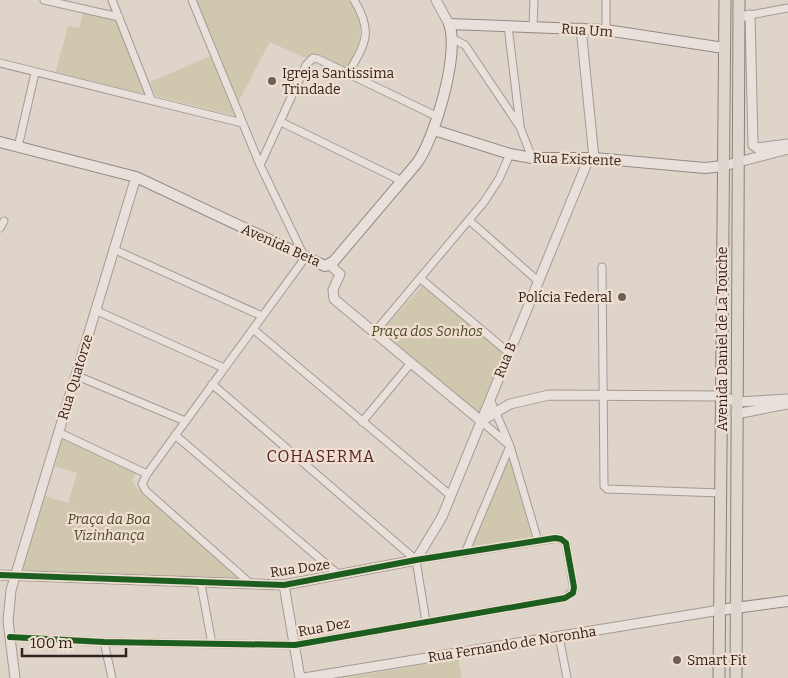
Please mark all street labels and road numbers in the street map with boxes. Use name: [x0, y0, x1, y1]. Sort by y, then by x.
street label: Rua Um: [560, 20, 614, 41]
street label: Rua Existente: [532, 149, 622, 170]
street label: Avenida Beta: [239, 220, 323, 271]
street label: Avenida Daniel de La Touche: [714, 247, 731, 431]
street label: Rua Quatorze: [54, 332, 97, 422]
street label: Rua B: [491, 340, 520, 381]
street label: Rua Doze: [269, 556, 331, 581]
street label: Rua Dez: [297, 615, 352, 640]
street label: Rua Fernando de Noronha: [427, 623, 598, 666]

